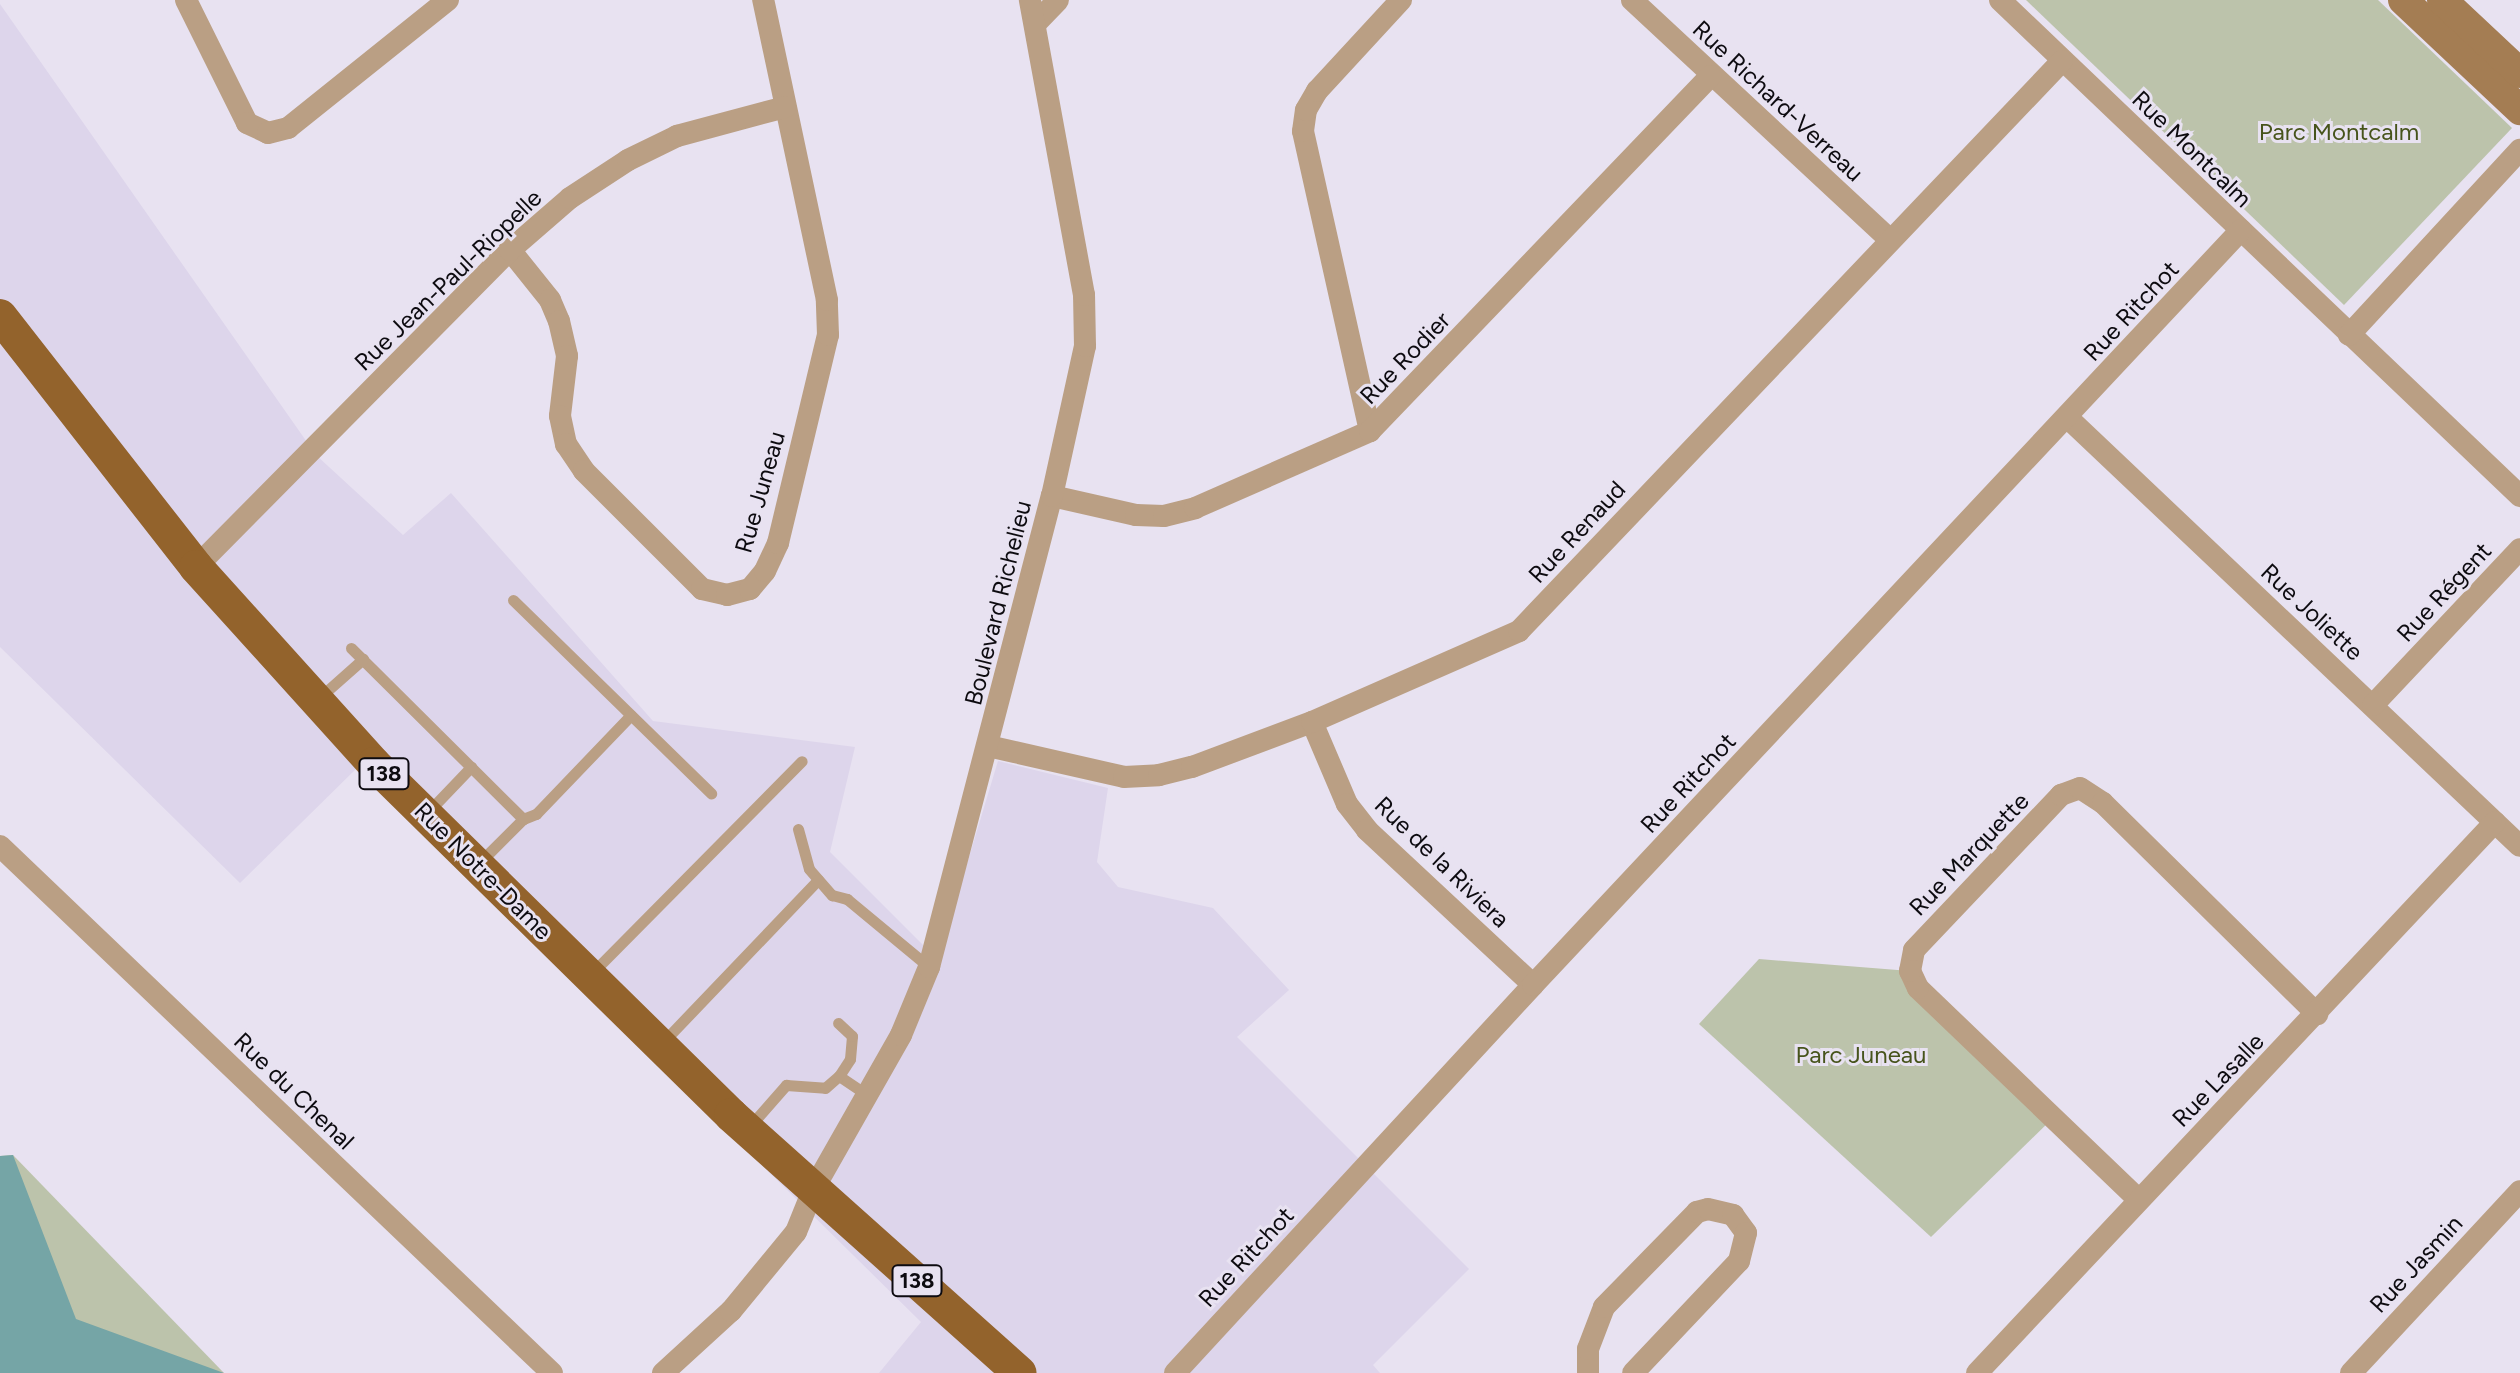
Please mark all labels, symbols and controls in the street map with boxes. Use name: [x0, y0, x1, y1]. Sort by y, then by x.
street label: Rue Richard-Verreau: [1687, 15, 1869, 187]
street label: Rue Montcalm: [2126, 85, 2258, 213]
park label: Parc Montcalm: [2259, 118, 2419, 146]
street label: Rue Jean-Paul-Riopelle: [349, 183, 547, 377]
street label: Rue Ritchot: [2077, 255, 2185, 367]
street label: Rue Rodier: [1354, 306, 1456, 410]
street label: Rue Juneau: [729, 428, 791, 556]
street label: Rue Renaud: [1523, 475, 1631, 589]
street label: Boulevard Richelieu: [959, 498, 1037, 708]
street label: Rue Régent: [2391, 536, 2497, 648]
street label: Rue Joliette: [2255, 558, 2369, 666]
street label: Rue Ritchot: [1634, 727, 1742, 839]
road number: 138: [358, 756, 410, 792]
street label: Rue Marquette: [1903, 787, 2035, 921]
street label: Rue de la Riviera: [1369, 790, 1515, 934]
street label: Rue Notre-Dame: [408, 796, 558, 946]
street label: Rue du Chenal: [228, 1027, 360, 1155]
street label: Rue Lasalle: [2166, 1027, 2270, 1133]
park label: Parc Juneau: [1796, 1041, 1926, 1069]
street label: Rue Ritchot: [1192, 1201, 1300, 1313]
street label: Rue Jasmin: [2364, 1209, 2468, 1319]
road number: 138: [891, 1263, 943, 1299]

